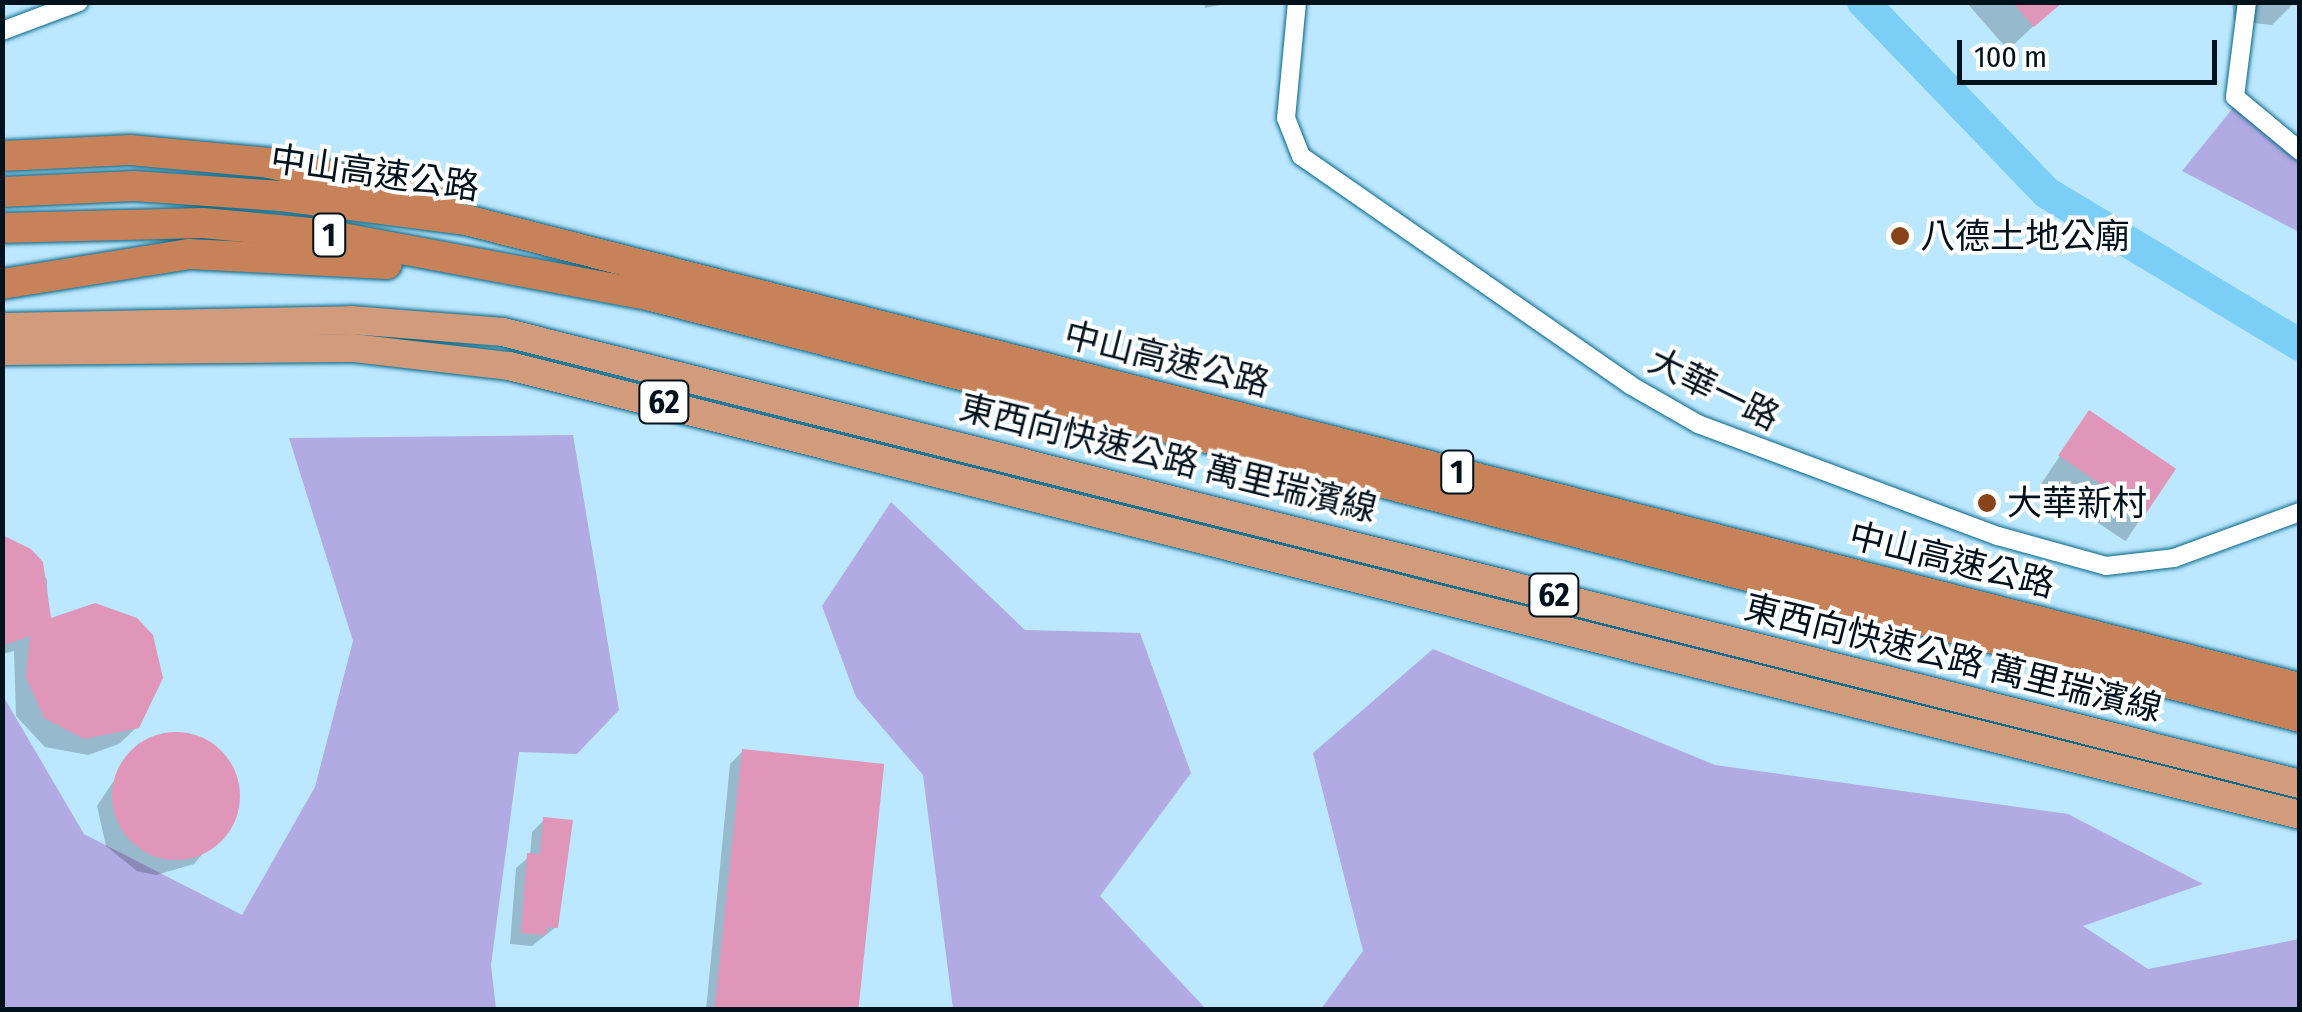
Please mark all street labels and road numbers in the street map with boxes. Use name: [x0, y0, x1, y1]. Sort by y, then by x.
street label: 中山高速公路: [268, 138, 482, 208]
road number: 1: [312, 208, 346, 262]
street label: 中山高速公路: [1060, 313, 1274, 405]
street label: 大華一路: [1642, 339, 1786, 439]
road number: 62: [636, 375, 692, 429]
street label: 東西向快速公路 萬里瑞濱線: [955, 386, 1381, 530]
road number: 1: [1440, 445, 1474, 499]
street label: 中山高速公路: [1845, 514, 2059, 606]
road number: 62: [1526, 568, 1582, 622]
street label: 東西向快速公路 萬里瑞濱線: [1740, 586, 2166, 730]

